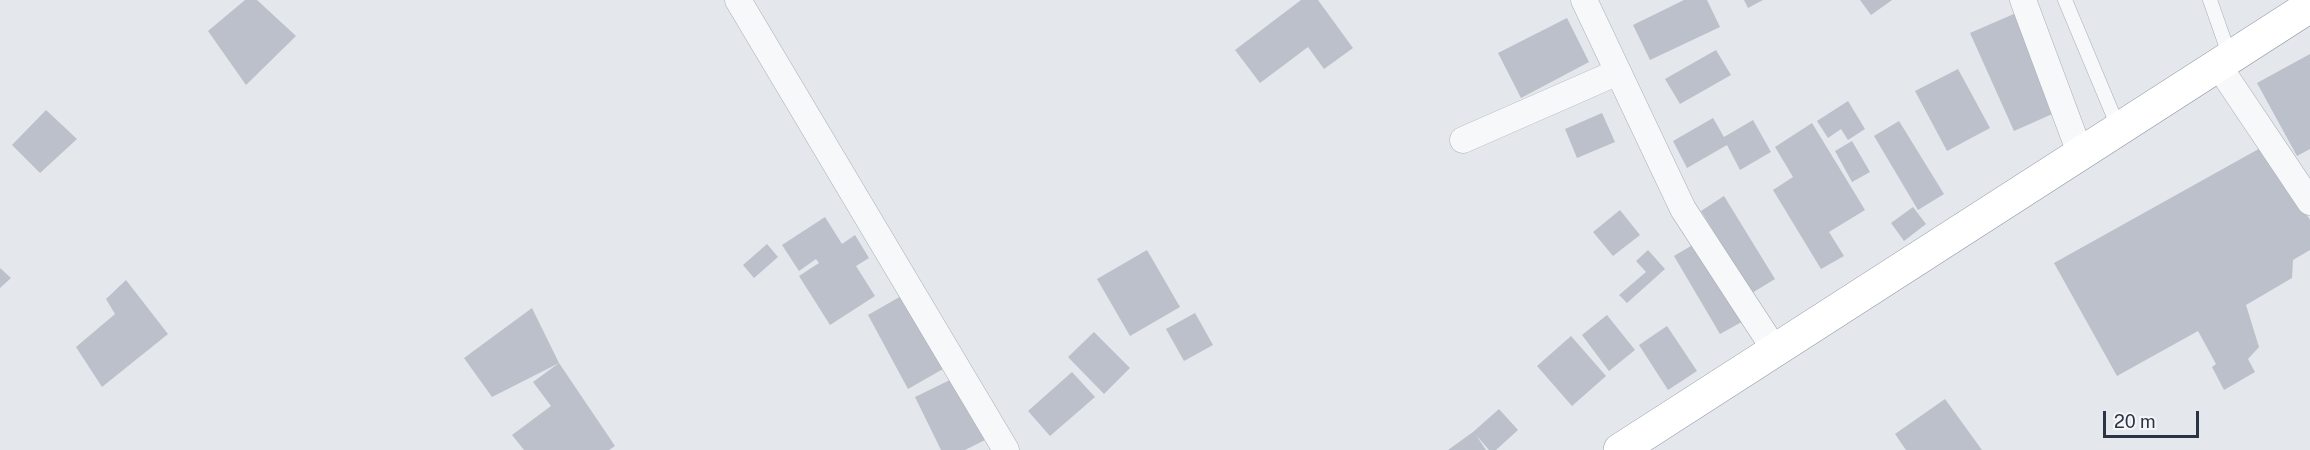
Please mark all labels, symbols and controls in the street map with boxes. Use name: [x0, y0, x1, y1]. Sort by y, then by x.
scale bar: [2106, 399, 2202, 437]
text: 20 m: [2114, 411, 2156, 432]

